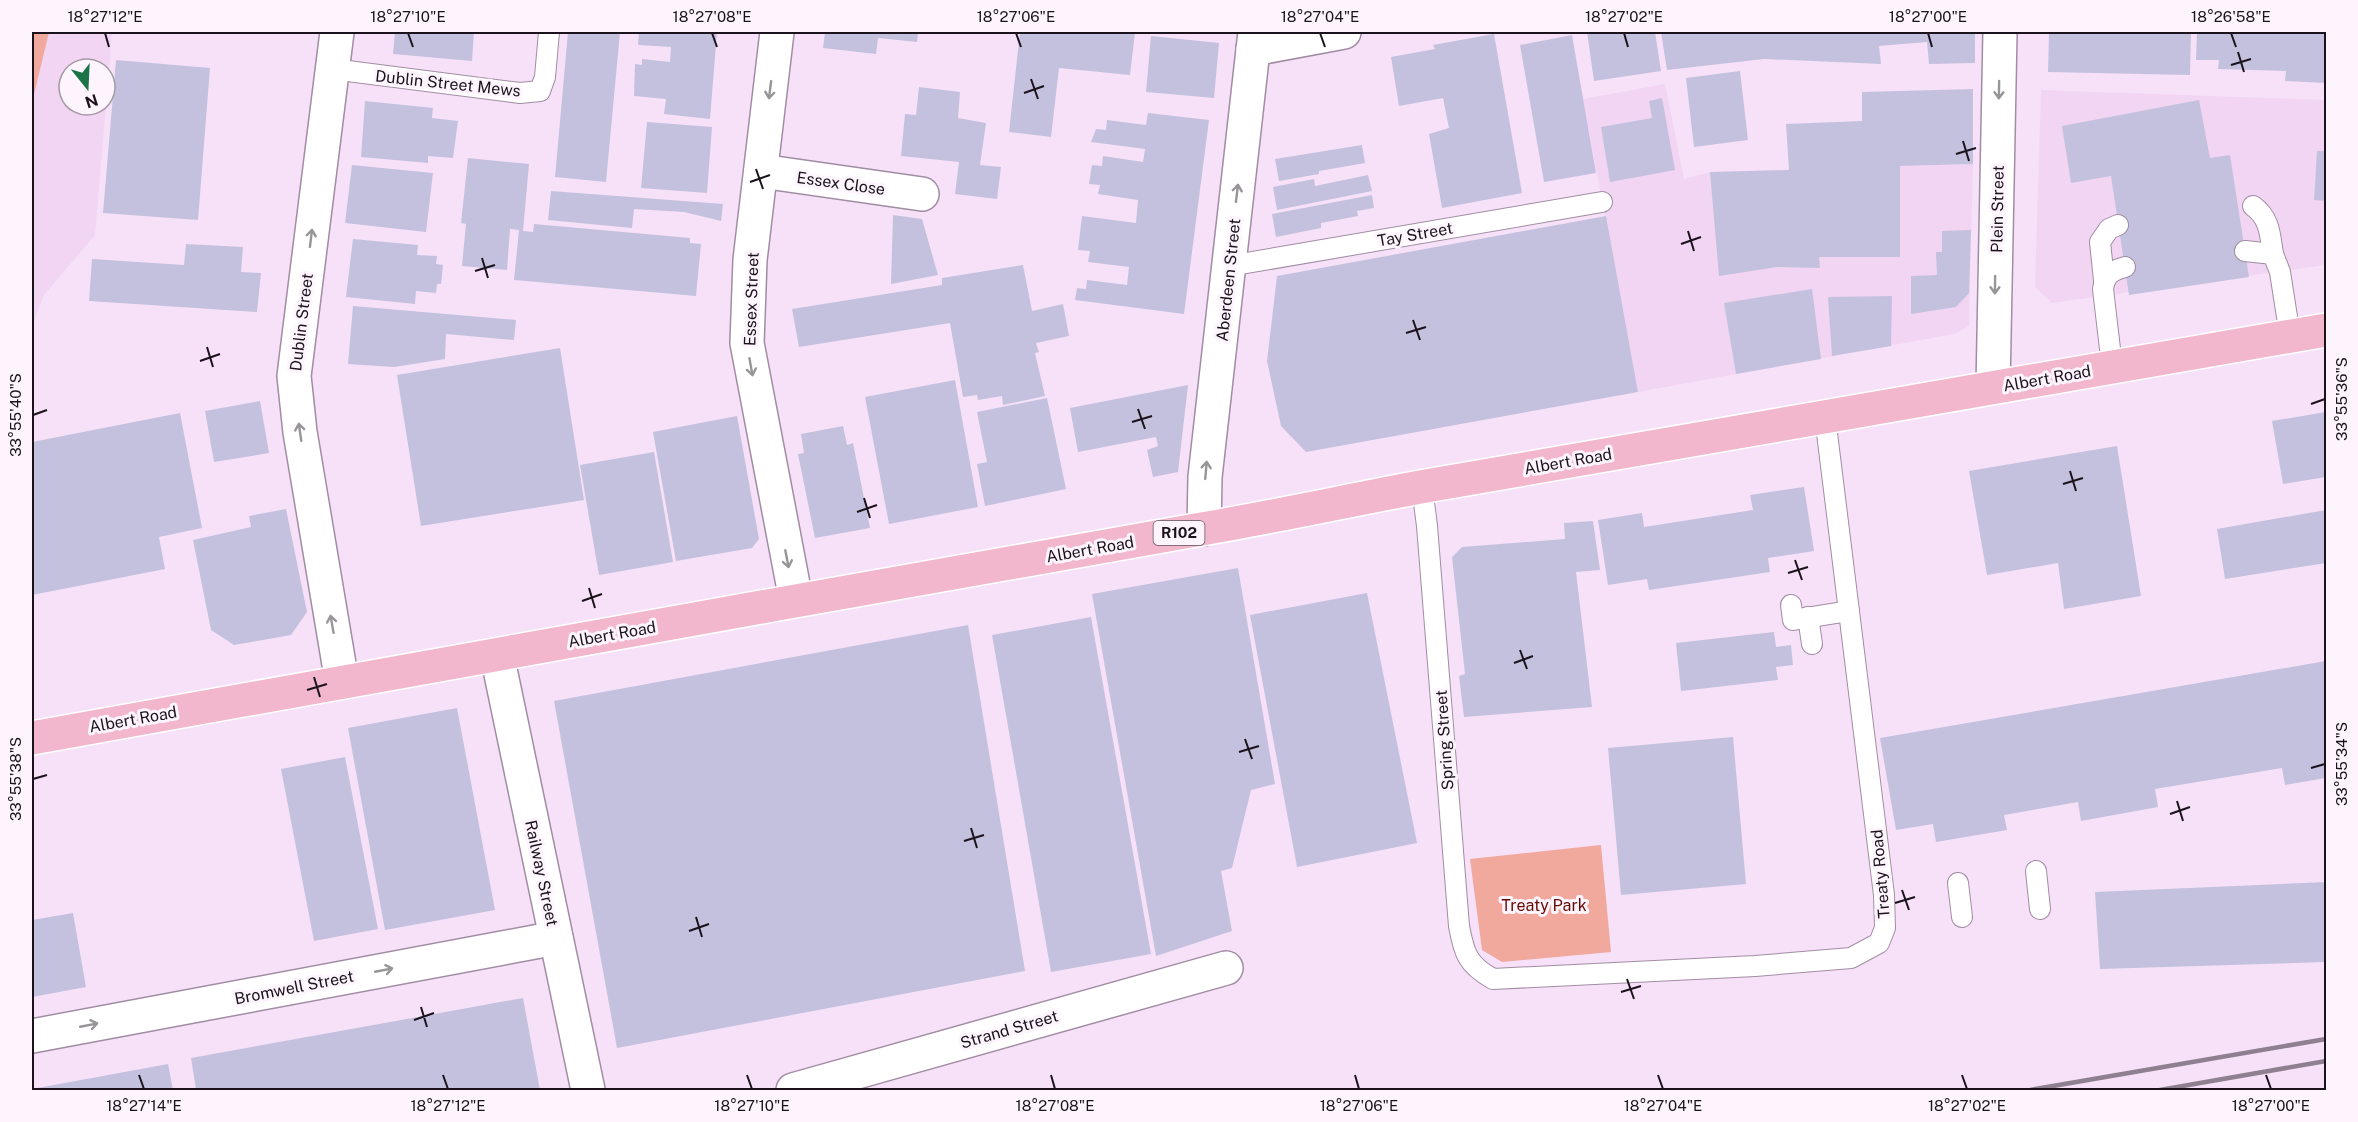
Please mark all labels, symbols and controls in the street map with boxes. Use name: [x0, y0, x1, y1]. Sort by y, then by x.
text: 18°27'12"E: [67, 8, 143, 25]
text: 18°27'10"E: [370, 8, 446, 25]
text: 18°27'08"E: [673, 8, 751, 25]
text: 18°27'06"E: [977, 8, 1055, 25]
text: 18°27'04"E: [1281, 8, 1359, 25]
text: 18°27'02"E: [1585, 8, 1663, 25]
text: 18°27'00"E: [1889, 8, 1967, 25]
text: 18°26'58"E: [2191, 8, 2271, 25]
north arrow: [57, 57, 117, 117]
street label: Dublin Street Mews: [374, 66, 522, 101]
one-way arrow: [764, 79, 775, 99]
one-way arrow: [1993, 79, 2005, 99]
text: N: [83, 90, 100, 112]
street label: Plein Street: [1987, 165, 2008, 253]
street label: Essex Close: [796, 168, 886, 199]
one-way arrow: [1232, 184, 1243, 203]
street label: Aberdeen Street: [1213, 218, 1244, 343]
street label: Tay Street: [1376, 219, 1454, 250]
one-way arrow: [306, 229, 317, 248]
street label: Essex Street: [740, 252, 763, 346]
street label: Dublin Street: [286, 272, 317, 372]
one-way arrow: [1989, 274, 2001, 294]
one-way arrow: [746, 357, 757, 376]
text: 33°55'36"S: [2333, 357, 2350, 441]
street label: Albert Road: [2002, 361, 2092, 396]
text: 33°55'40"S: [7, 373, 24, 457]
one-way arrow: [294, 422, 305, 442]
street label: Albert Road: [1523, 444, 1613, 479]
one-way arrow: [1201, 461, 1212, 481]
road number: R102: [1154, 521, 1204, 545]
street label: Albert Road: [1045, 532, 1135, 567]
one-way arrow: [782, 548, 793, 568]
one-way arrow: [326, 615, 337, 634]
street label: Albert Road: [567, 617, 657, 652]
street label: Spring Street: [1432, 689, 1457, 791]
street label: Albert Road: [88, 702, 178, 737]
text: 33°55'34"S: [2333, 722, 2350, 806]
text: 33°55'38"S: [7, 737, 24, 821]
street label: Railway Street: [521, 818, 562, 928]
street label: Treaty Road: [1867, 829, 1894, 919]
park label: Treaty Park: [1501, 896, 1587, 915]
one-way arrow: [374, 964, 393, 975]
street label: Bromwell Street: [233, 967, 355, 1008]
street label: Strand Street: [958, 1006, 1060, 1053]
one-way arrow: [79, 1019, 98, 1030]
text: 18°27'14"E: [106, 1097, 182, 1114]
text: 18°27'12"E: [410, 1097, 486, 1114]
text: 18°27'10"E: [714, 1097, 790, 1114]
text: 18°27'08"E: [1016, 1097, 1094, 1114]
text: 18°27'06"E: [1320, 1097, 1398, 1114]
text: 18°27'04"E: [1624, 1097, 1702, 1114]
text: 18°27'02"E: [1928, 1097, 2006, 1114]
text: 18°27'00"E: [2232, 1097, 2310, 1114]

